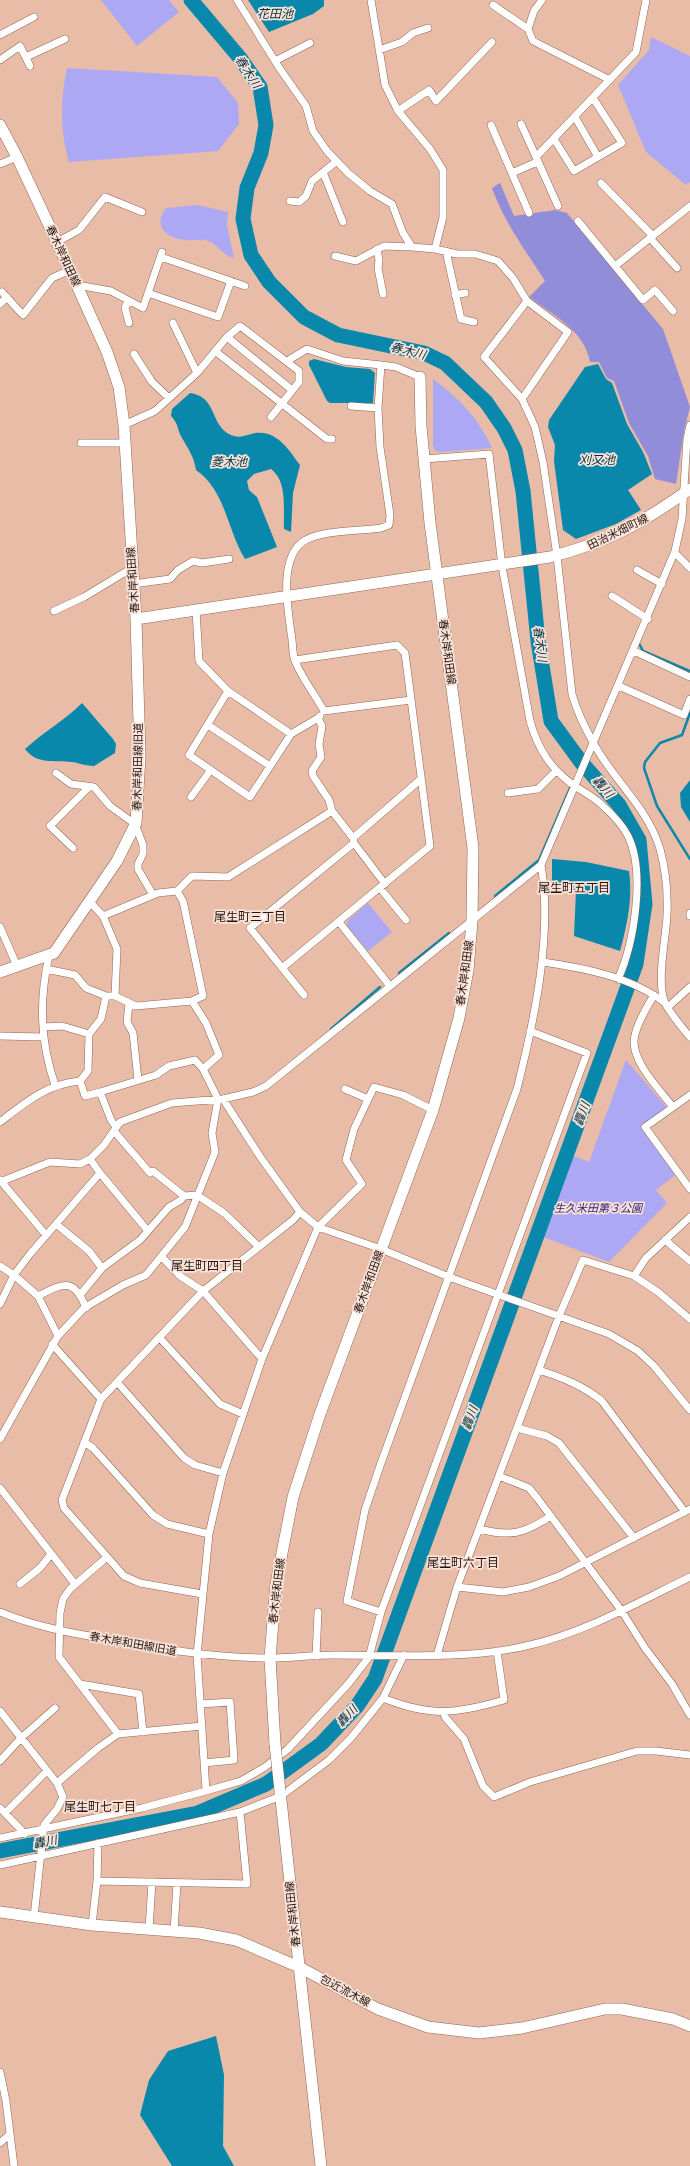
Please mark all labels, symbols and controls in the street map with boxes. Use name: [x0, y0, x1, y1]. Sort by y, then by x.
water label: 花田池: [257, 7, 294, 21]
water label: 春木川: [232, 53, 265, 93]
street label: 春木岸和田線: [43, 223, 83, 289]
water label: 春木川: [389, 340, 429, 363]
water label: 刈又池: [579, 453, 616, 467]
water label: 菱木池: [211, 455, 248, 469]
street label: 田治米畑町線: [585, 512, 651, 552]
street label: 春木岸和田線: [124, 547, 142, 613]
street label: 春木岸和田線: [436, 618, 458, 686]
water label: 春木川: [531, 625, 550, 665]
street label: 春木岸和田線旧道: [131, 723, 145, 811]
water label: 轟川: [590, 773, 618, 802]
district label: 尾生町五丁目: [538, 881, 610, 895]
district label: 尾生町三丁目: [214, 910, 286, 924]
street label: 春木岸和田線: [454, 939, 476, 1007]
water label: 轟川: [571, 1098, 593, 1128]
park label: 生久米田第３公園: [554, 1202, 644, 1215]
street label: 春木岸和田線: [352, 1249, 386, 1315]
district label: 尾生町四丁目: [171, 1259, 243, 1273]
water label: 轟川: [459, 1402, 481, 1432]
district label: 尾生町六丁目: [427, 1556, 499, 1570]
street label: 春木岸和田線: [267, 1557, 287, 1625]
street label: 春木岸和田線旧道: [89, 1630, 177, 1658]
water label: 轟川: [334, 1701, 362, 1730]
district label: 尾生町七丁目: [64, 1800, 136, 1814]
water label: 轟川: [32, 1832, 60, 1851]
street label: 春木岸和田線: [283, 1881, 303, 1947]
street label: 包近流木線: [318, 1972, 372, 2010]

